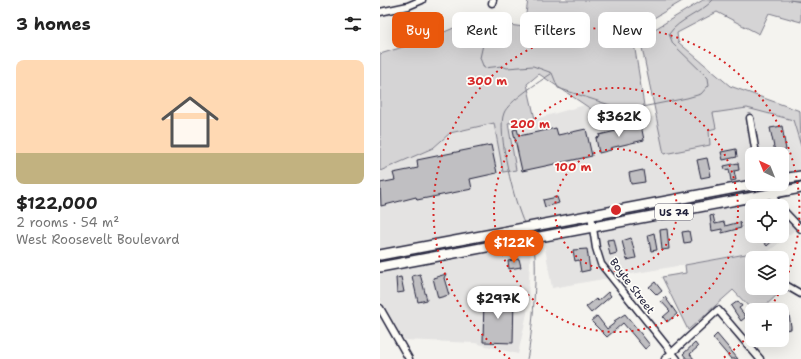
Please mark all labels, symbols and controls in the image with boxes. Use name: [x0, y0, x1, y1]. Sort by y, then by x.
chip: Buy: [392, 12, 444, 48]
chip: Rent: [452, 12, 512, 48]
chip: Filters: [520, 12, 590, 48]
chip: New: [598, 12, 656, 48]
text: 3 homes: [16, 13, 91, 35]
icon: filters: [342, 13, 364, 35]
text: 300 m: [467, 73, 507, 89]
icon: home: [154, 86, 226, 158]
pin: $362K: [591, 104, 647, 138]
text: $362K: [597, 108, 641, 125]
text: 200 m: [510, 116, 550, 132]
north arrow: [745, 147, 789, 191]
map controls: [745, 147, 789, 347]
text: 100 m: [555, 159, 592, 175]
text: $122,000: [16, 192, 98, 214]
button: locate: [745, 199, 789, 243]
centre of rings: [609, 203, 623, 217]
road number: US 74: [655, 204, 693, 220]
text: 2 rooms · 54 m²: [16, 214, 119, 231]
pin: $122K: [486, 230, 542, 264]
text: West Roosevelt Boulevard: [16, 231, 179, 248]
text: $122K: [494, 234, 534, 251]
button: layers: [745, 251, 789, 295]
street label: Boyte Street: [606, 255, 658, 317]
pin: $297K: [470, 286, 526, 320]
text: $297K: [476, 290, 520, 307]
button: +: [745, 303, 789, 347]

